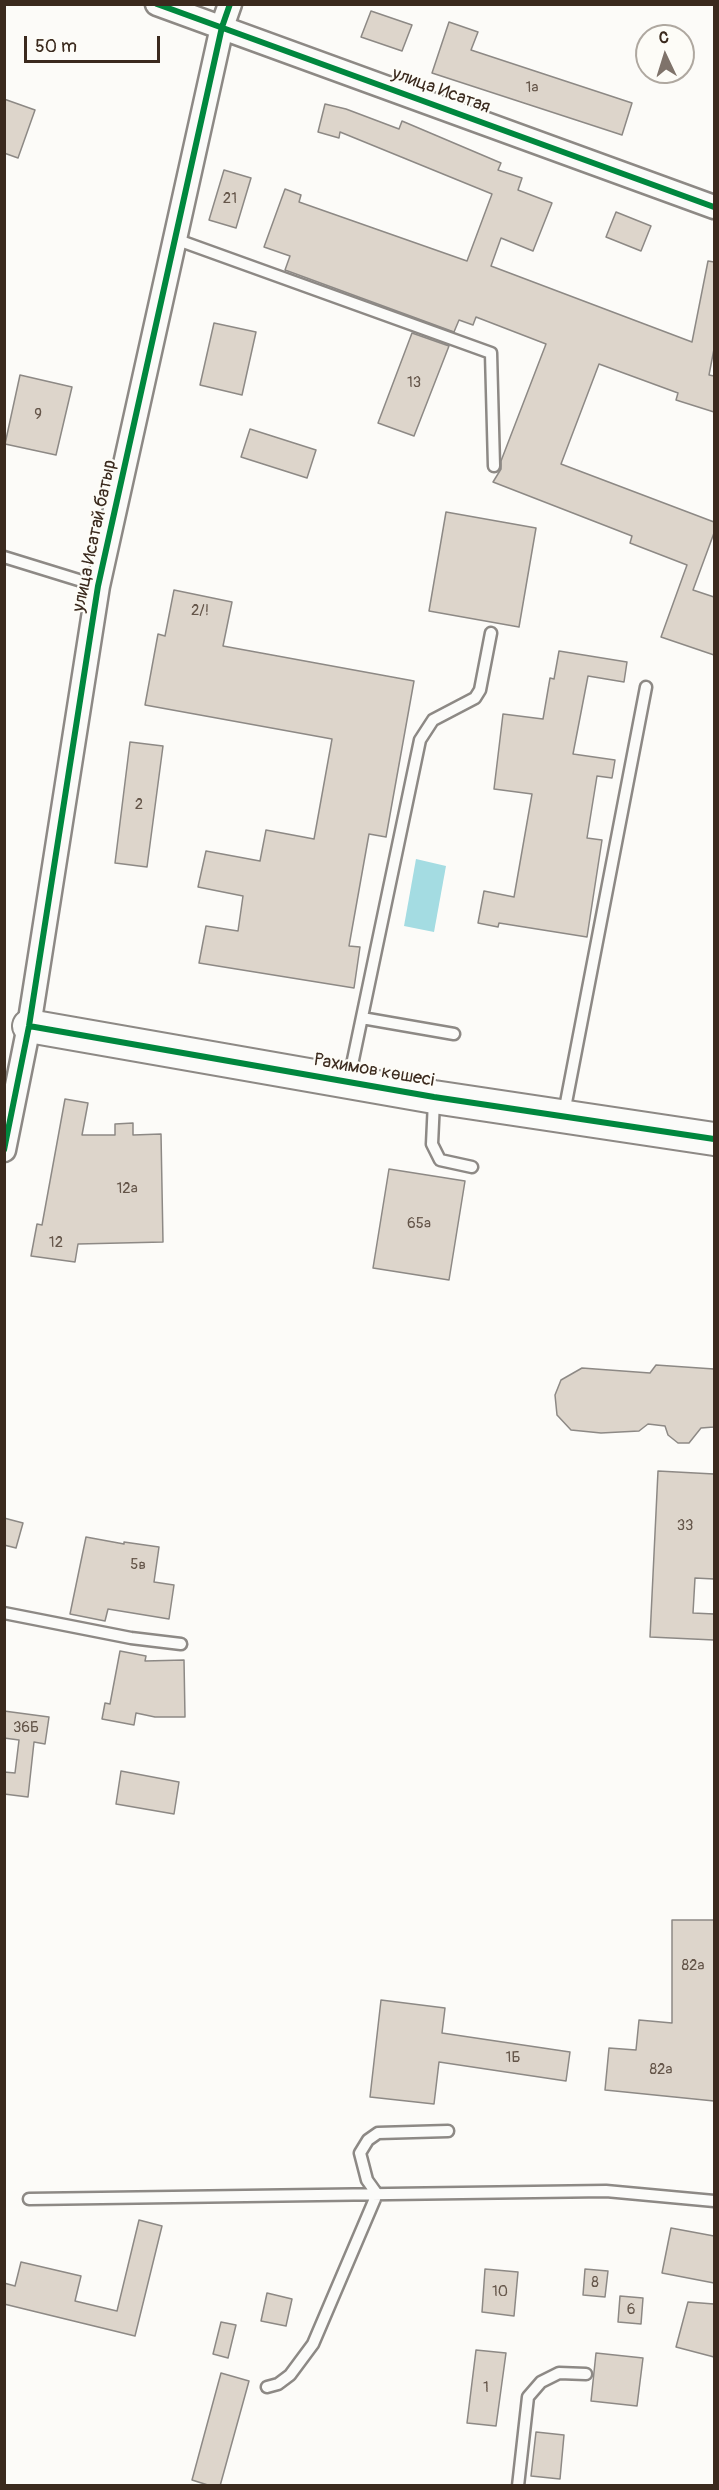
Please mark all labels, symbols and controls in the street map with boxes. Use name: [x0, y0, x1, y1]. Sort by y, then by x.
scale bar: [27, 24, 164, 62]
north arrow: [635, 24, 695, 84]
text: С: [658, 28, 670, 48]
text: 50 m: [35, 35, 77, 58]
street label: улица Исатая: [389, 63, 493, 119]
house number: 1а: [526, 79, 538, 97]
house number: 21: [223, 190, 237, 208]
house number: 13: [407, 374, 421, 392]
house number: 9: [34, 406, 42, 424]
street label: улица Исатай батыр: [68, 458, 122, 614]
house number: 2/!: [191, 602, 209, 620]
house number: 2: [135, 796, 143, 814]
street label: Рахимов көшесі: [312, 1050, 436, 1092]
house number: 12а: [116, 1180, 138, 1198]
house number: 65а: [407, 1215, 431, 1233]
house number: 12: [49, 1234, 63, 1252]
house number: 33: [677, 1517, 693, 1535]
house number: 5в: [130, 1556, 146, 1574]
house number: 36Б: [13, 1719, 39, 1737]
house number: 82а: [682, 1957, 704, 1975]
house number: 1Б: [506, 2049, 520, 2067]
house number: 82а: [650, 2061, 672, 2079]
house number: 8: [591, 2274, 599, 2292]
house number: 10: [492, 2283, 508, 2301]
house number: 6: [627, 2301, 635, 2319]
house number: 1: [483, 2379, 489, 2397]

